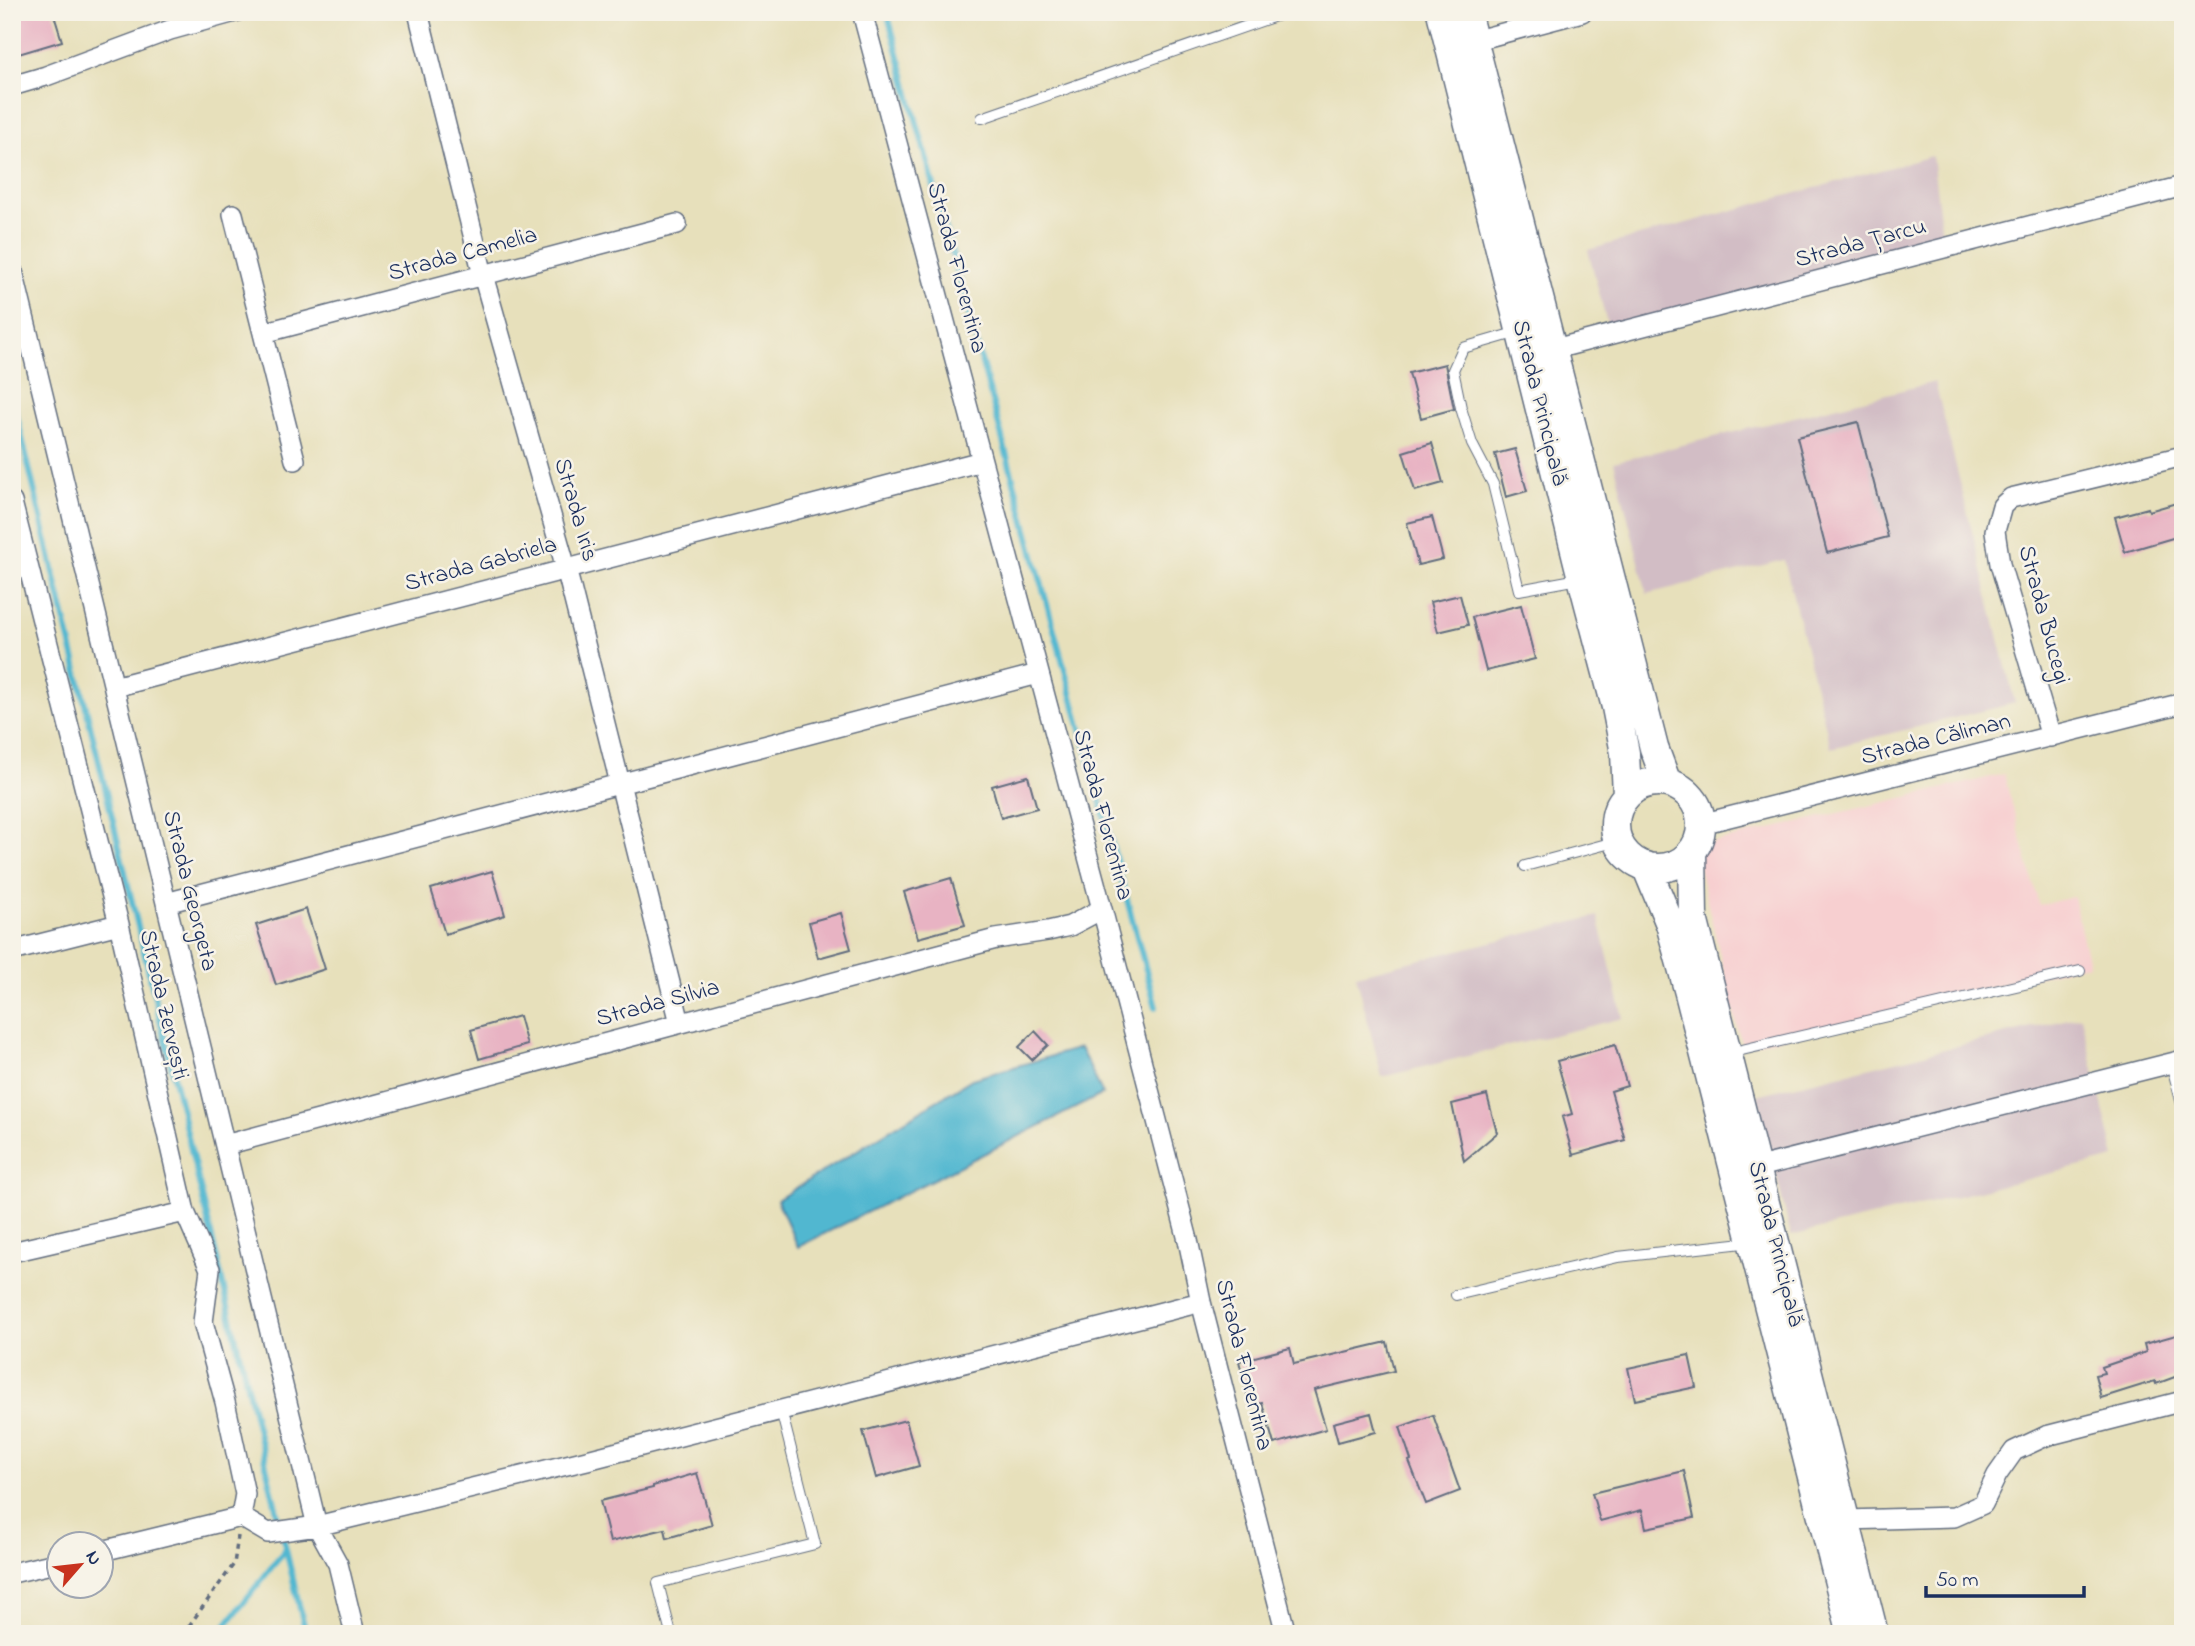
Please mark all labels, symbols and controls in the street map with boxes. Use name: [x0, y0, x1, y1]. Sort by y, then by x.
street label: Strada Florentina: [916, 179, 996, 357]
street label: Strada Țarcu: [1791, 210, 1931, 278]
street label: Strada Camelia: [385, 218, 541, 292]
street label: Strada Principală: [1502, 317, 1576, 489]
street label: Strada Iris: [544, 454, 606, 566]
street label: Strada Gabriela: [401, 528, 561, 602]
street label: Strada Bucegi: [2008, 542, 2078, 688]
street label: Strada Căliman: [1857, 704, 2015, 776]
street label: Strada Florentina: [1062, 726, 1142, 904]
street label: Strada Georgeta: [152, 807, 226, 975]
street label: Strada Zervești: [129, 926, 197, 1084]
street label: Strada Silvia: [592, 971, 724, 1037]
street label: Strada Principală: [1738, 1158, 1812, 1330]
street label: Strada Florentina: [1205, 1276, 1281, 1454]
north arrow: [46, 1530, 116, 1600]
text: N: [78, 1546, 108, 1570]
scale bar: [1926, 1555, 2083, 1599]
text: 50 m: [1936, 1566, 1979, 1596]

